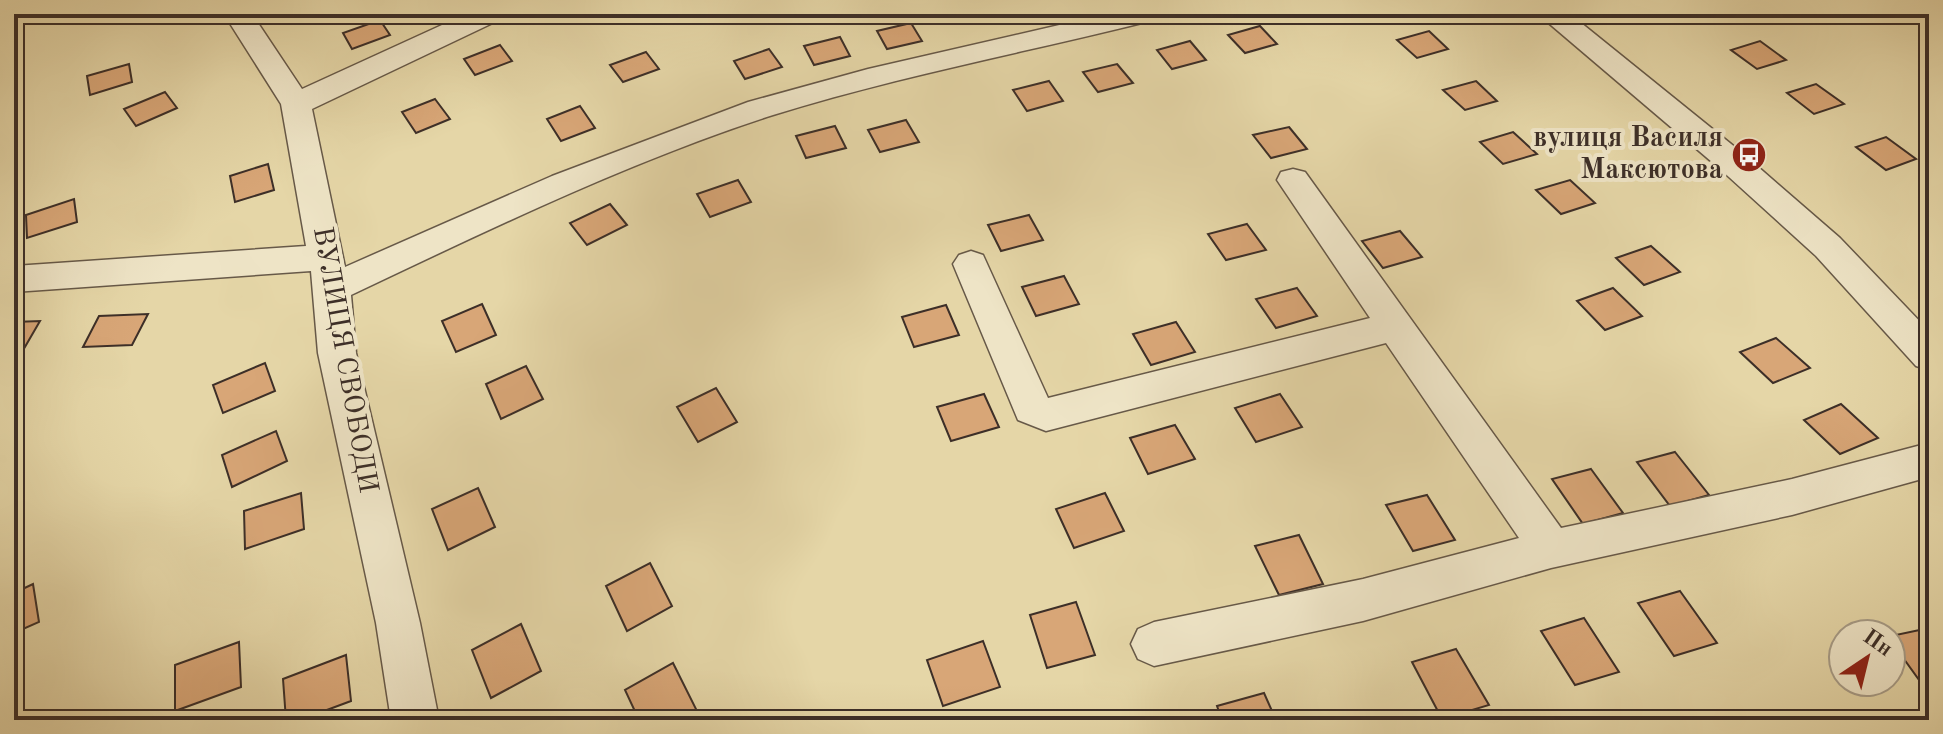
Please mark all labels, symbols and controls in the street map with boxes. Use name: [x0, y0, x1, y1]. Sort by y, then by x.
place label: вулиця Василя Максютова: [1533, 125, 1723, 185]
bus stop icon: вулиця Василя Максютова: [1730, 136, 1768, 174]
street label: ВУЛИЦЯ СВОБОДИ: [307, 225, 381, 495]
north arrow: [1827, 618, 1907, 698]
text: Пн: [1859, 626, 1896, 661]

